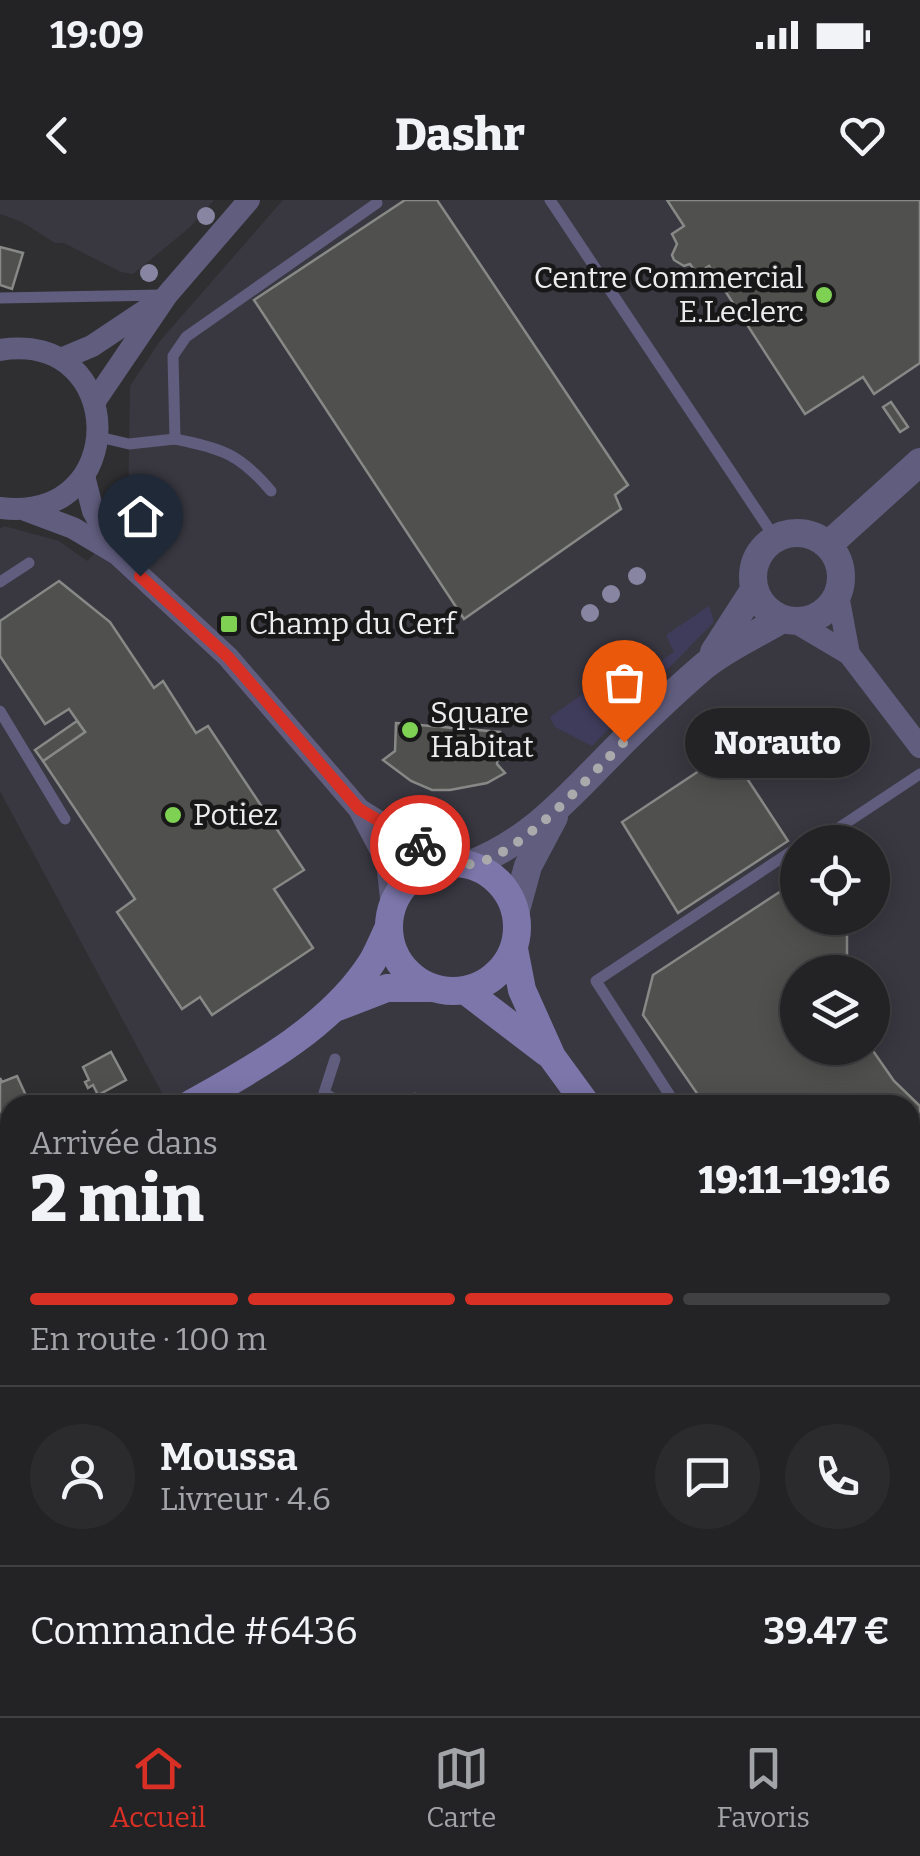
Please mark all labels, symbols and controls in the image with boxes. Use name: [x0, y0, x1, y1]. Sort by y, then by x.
text: 19:09: [50, 12, 144, 58]
icon: back: [30, 108, 85, 163]
text: Dashr: [395, 108, 525, 162]
icon: heart: [835, 108, 890, 163]
place label: Centre Commercial E.Leclerc: [534, 260, 804, 330]
marker: Centre Commercial E.Leclerc: [813, 284, 835, 306]
pin: [98, 474, 183, 577]
icon: home: [113, 489, 168, 544]
place label: Champ du Cerf: [249, 606, 458, 642]
marker: Champ du Cerf: [218, 613, 240, 635]
pin: [582, 640, 667, 743]
icon: bag: [597, 655, 652, 710]
place label: Square Habitat: [430, 695, 534, 765]
callout: Norauto: [684, 707, 869, 777]
marker: Square Habitat: [399, 719, 421, 741]
text: Norauto: [714, 724, 841, 762]
courier: [370, 795, 470, 895]
place label: Potiez: [193, 797, 278, 833]
marker: Potiez: [162, 804, 184, 826]
icon: bike: [393, 818, 448, 873]
map controls: [780, 825, 890, 1065]
button: locate: [780, 825, 890, 935]
button: layers: [780, 955, 890, 1065]
text: Arrivée dans: [30, 1124, 218, 1162]
text: 19:11–19:16: [699, 1157, 890, 1203]
text: 2 min: [30, 1160, 204, 1238]
text: En route · 100 m: [30, 1320, 267, 1358]
button: person: [30, 1424, 135, 1529]
button: chat: [655, 1424, 760, 1529]
button: phone: [785, 1424, 890, 1529]
text: Moussa: [160, 1434, 298, 1480]
text: Livreur · 4.6: [160, 1480, 331, 1518]
text: Commande #6436: [30, 1608, 358, 1654]
text: 39.47 €: [763, 1608, 890, 1654]
tab: Accueil: [110, 1741, 206, 1834]
tab: Carte: [426, 1741, 496, 1834]
tab: Favoris: [716, 1741, 810, 1834]

